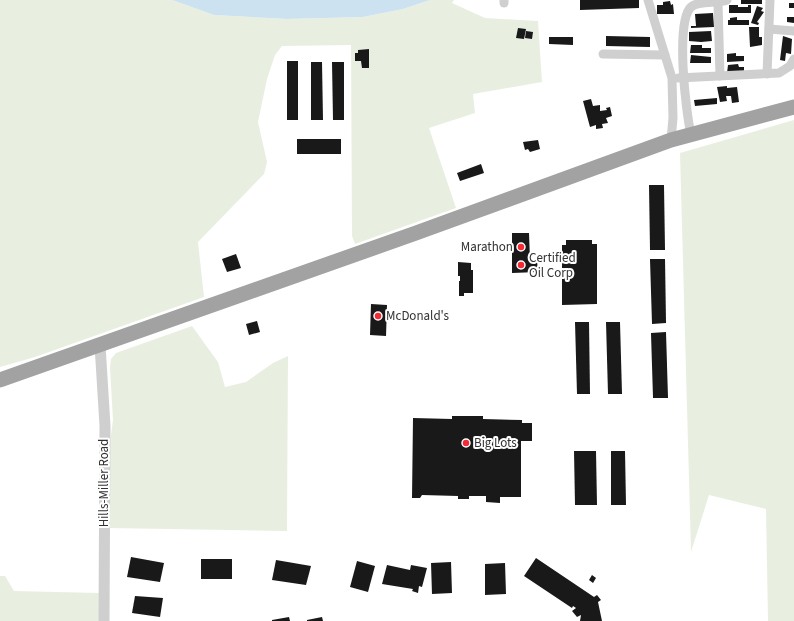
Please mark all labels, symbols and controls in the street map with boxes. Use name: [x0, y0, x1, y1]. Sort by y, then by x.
place label: Marathon: [461, 238, 513, 256]
marker: Marathon: [516, 242, 526, 252]
place label: Certified Oil Corp: [529, 249, 576, 282]
marker: Certified Oil Corp: [516, 260, 526, 270]
place label: McDonald's: [386, 307, 450, 325]
marker: McDonald's: [373, 311, 383, 321]
place label: Big Lots: [474, 434, 517, 452]
marker: Big Lots: [461, 438, 471, 448]
street label: Hills-Miller Road: [95, 439, 113, 527]

